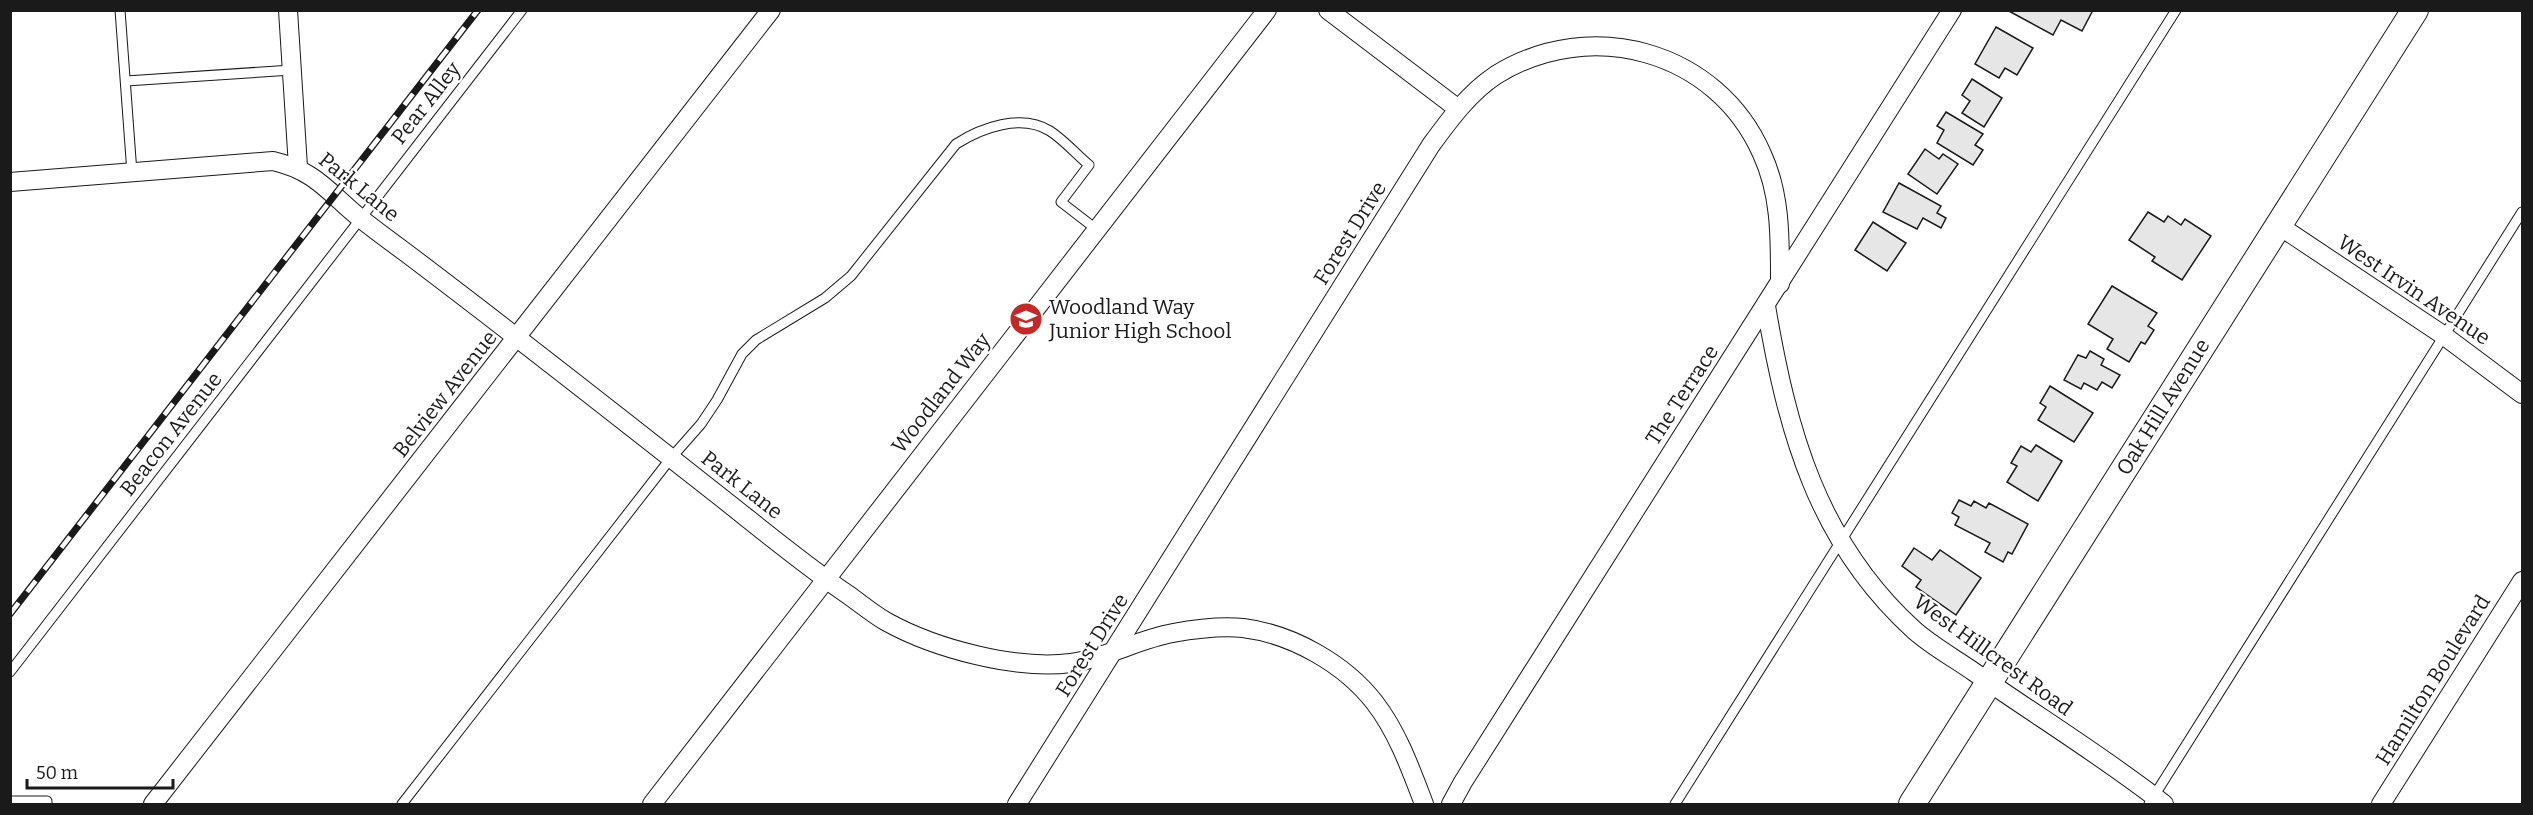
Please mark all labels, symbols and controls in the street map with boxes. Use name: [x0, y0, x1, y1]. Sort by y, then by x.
street label: Pear Alley: [386, 56, 467, 149]
street label: Park Lane: [313, 147, 405, 227]
street label: Forest Drive: [1308, 177, 1392, 289]
street label: West Irvin Avenue: [2333, 229, 2495, 351]
place label: Woodland Way Junior High School: [1048, 294, 1231, 344]
school or university icon: Woodland Way Junior High School: [1008, 301, 1044, 337]
street label: Belview Avenue: [387, 325, 503, 463]
street label: Woodland Way: [886, 327, 997, 458]
street label: Oak Hill Avenue: [2111, 334, 2215, 480]
street label: The Terrace: [1640, 340, 1724, 450]
street label: Beacon Avenue: [115, 367, 227, 501]
street label: Park Lane: [696, 445, 788, 525]
street label: Forest Drive: [1050, 589, 1134, 701]
street label: West Hillcrest Road: [1908, 589, 2078, 721]
street label: Hamilton Boulevard: [2370, 590, 2496, 770]
scale bar: [27, 752, 172, 790]
text: 50 m: [36, 762, 78, 784]

